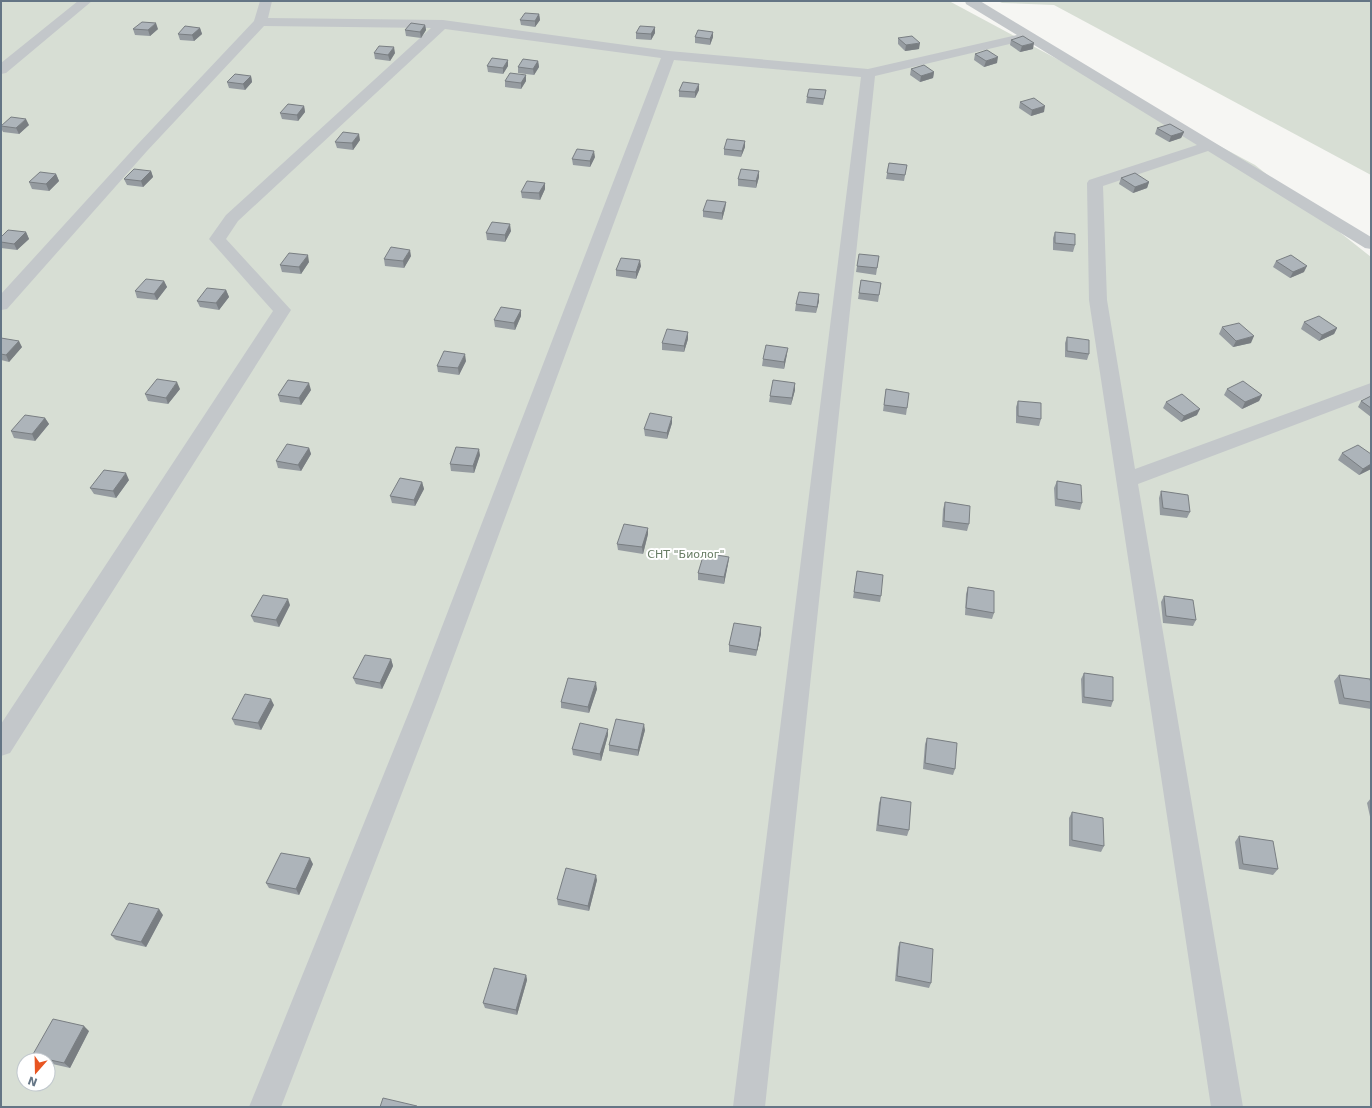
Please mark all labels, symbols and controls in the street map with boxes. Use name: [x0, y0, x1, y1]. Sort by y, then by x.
park label: СНТ "Биолог": [647, 548, 725, 561]
north arrow: [16, 1052, 56, 1092]
text: N: [26, 1073, 39, 1089]

